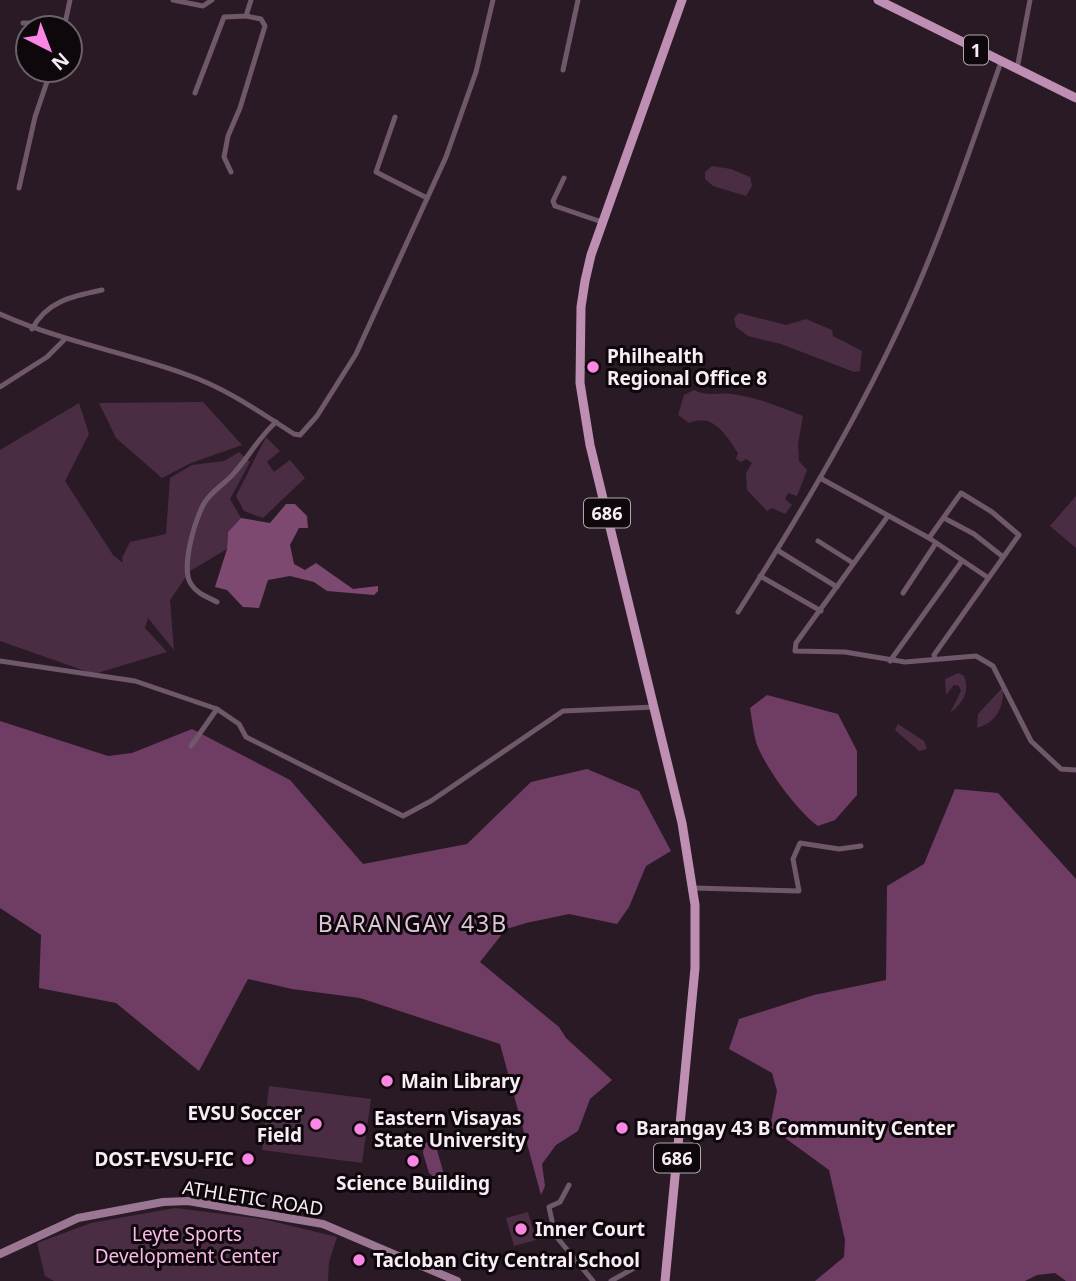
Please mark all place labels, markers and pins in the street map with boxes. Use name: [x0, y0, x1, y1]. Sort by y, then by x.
place label: Philhealth Regional Office 8: [607, 343, 767, 391]
marker: Philhealth Regional Office 8: [585, 359, 601, 375]
place label: Main Library: [401, 1068, 521, 1094]
marker: Main Library: [379, 1073, 395, 1089]
place label: EVSU Soccer Field: [187, 1100, 302, 1148]
place label: Eastern Visayas State University: [374, 1105, 526, 1153]
place label: Barangay 43 B Community Center: [636, 1115, 955, 1141]
marker: EVSU Soccer Field: [308, 1116, 324, 1132]
marker: Barangay 43 B Community Center: [614, 1120, 630, 1136]
marker: Eastern Visayas State University: [352, 1121, 368, 1137]
place label: DOST-EVSU-FIC: [94, 1146, 234, 1172]
marker: DOST-EVSU-FIC: [240, 1151, 256, 1167]
marker: Science Building: [405, 1153, 421, 1169]
place label: Science Building: [336, 1170, 490, 1196]
place label: Inner Court: [535, 1216, 645, 1242]
marker: Inner Court: [513, 1221, 529, 1237]
place label: Tacloban City Central School: [373, 1247, 640, 1273]
marker: Tacloban City Central School: [351, 1252, 367, 1268]

